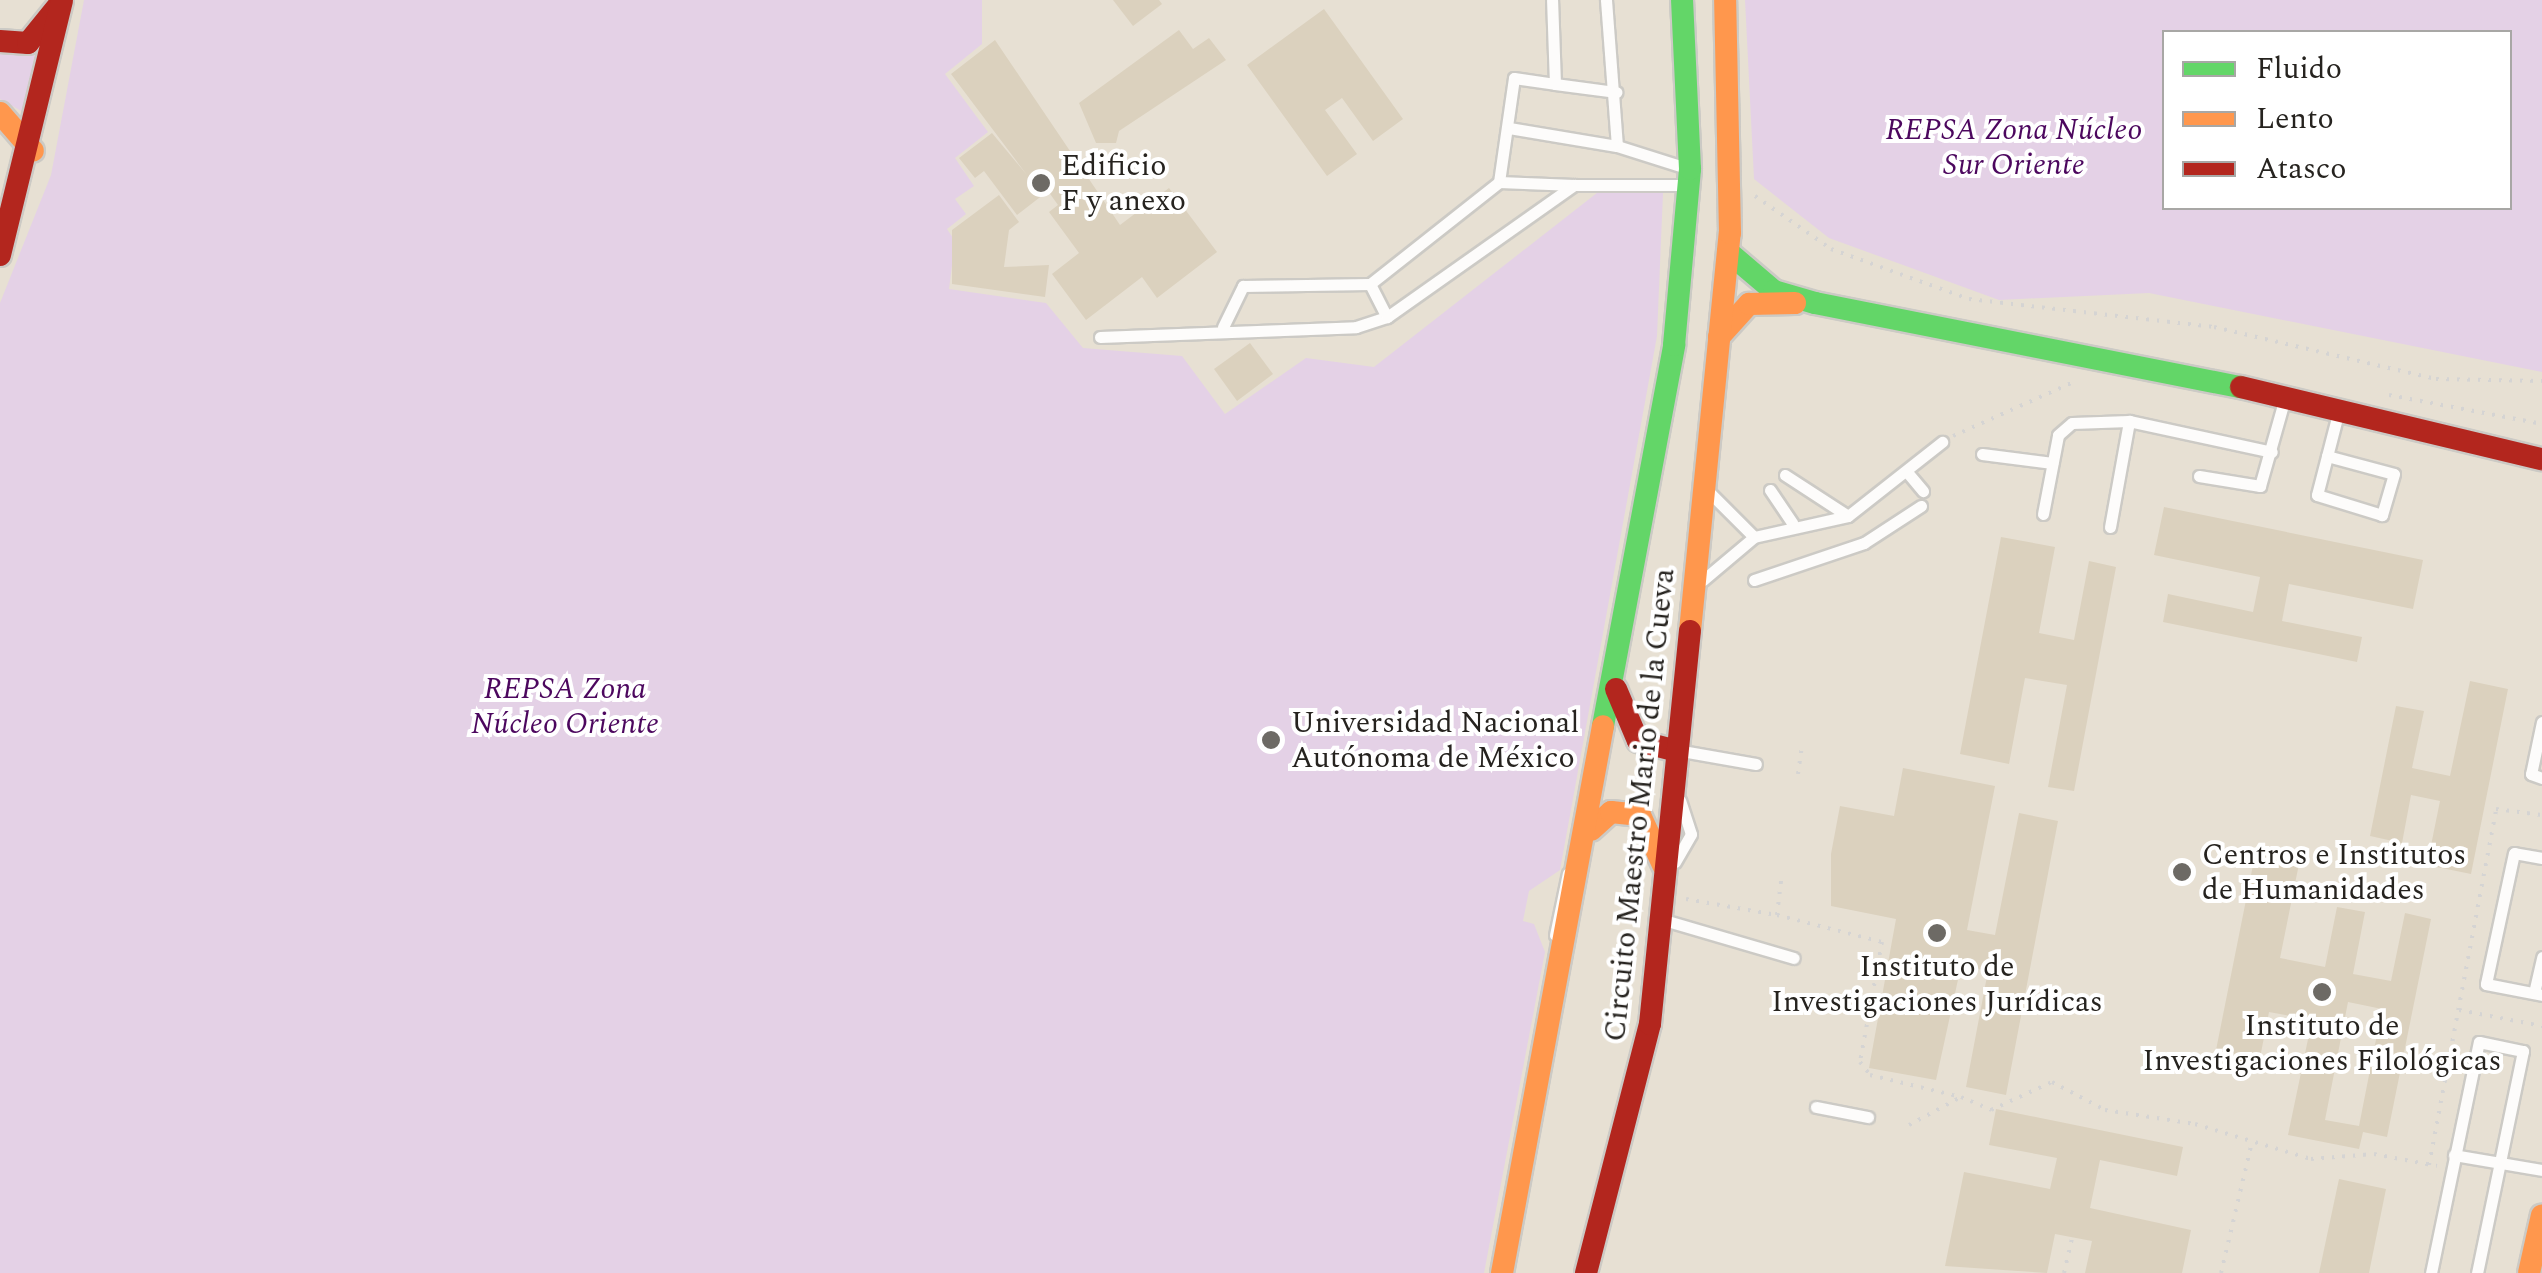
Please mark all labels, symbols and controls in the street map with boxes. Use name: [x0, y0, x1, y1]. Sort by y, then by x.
legend: [2162, 30, 2512, 210]
text: Fluido: [2256, 46, 2342, 92]
text: Lento: [2256, 96, 2334, 142]
park label: REPSA Zona Núcleo Sur Oriente: [1886, 112, 2142, 182]
text: Atasco: [2256, 146, 2346, 192]
place label: Edificio F y anexo: [1061, 148, 1186, 218]
marker: Edificio F y anexo: [1030, 172, 1052, 194]
street label: Circuito Maestro Mario de la Cueva: [1597, 567, 1683, 1043]
park label: REPSA Zona Núcleo Oriente: [471, 671, 659, 742]
place label: Universidad Nacional Autónoma de México: [1291, 705, 1579, 776]
marker: Universidad Nacional Autónoma de México: [1260, 729, 1282, 751]
place label: Centros e Institutos de Humanidades: [2202, 837, 2466, 908]
marker: Centros e Institutos de Humanidades: [2171, 861, 2193, 883]
marker: Instituto de Investigaciones Jurídicas: [1926, 922, 1948, 944]
place label: Instituto de Investigaciones Jurídicas: [1771, 949, 2103, 1020]
marker: Instituto de Investigaciones Filológicas: [2311, 981, 2333, 1003]
place label: Instituto de Investigaciones Filológicas: [2143, 1008, 2501, 1078]

